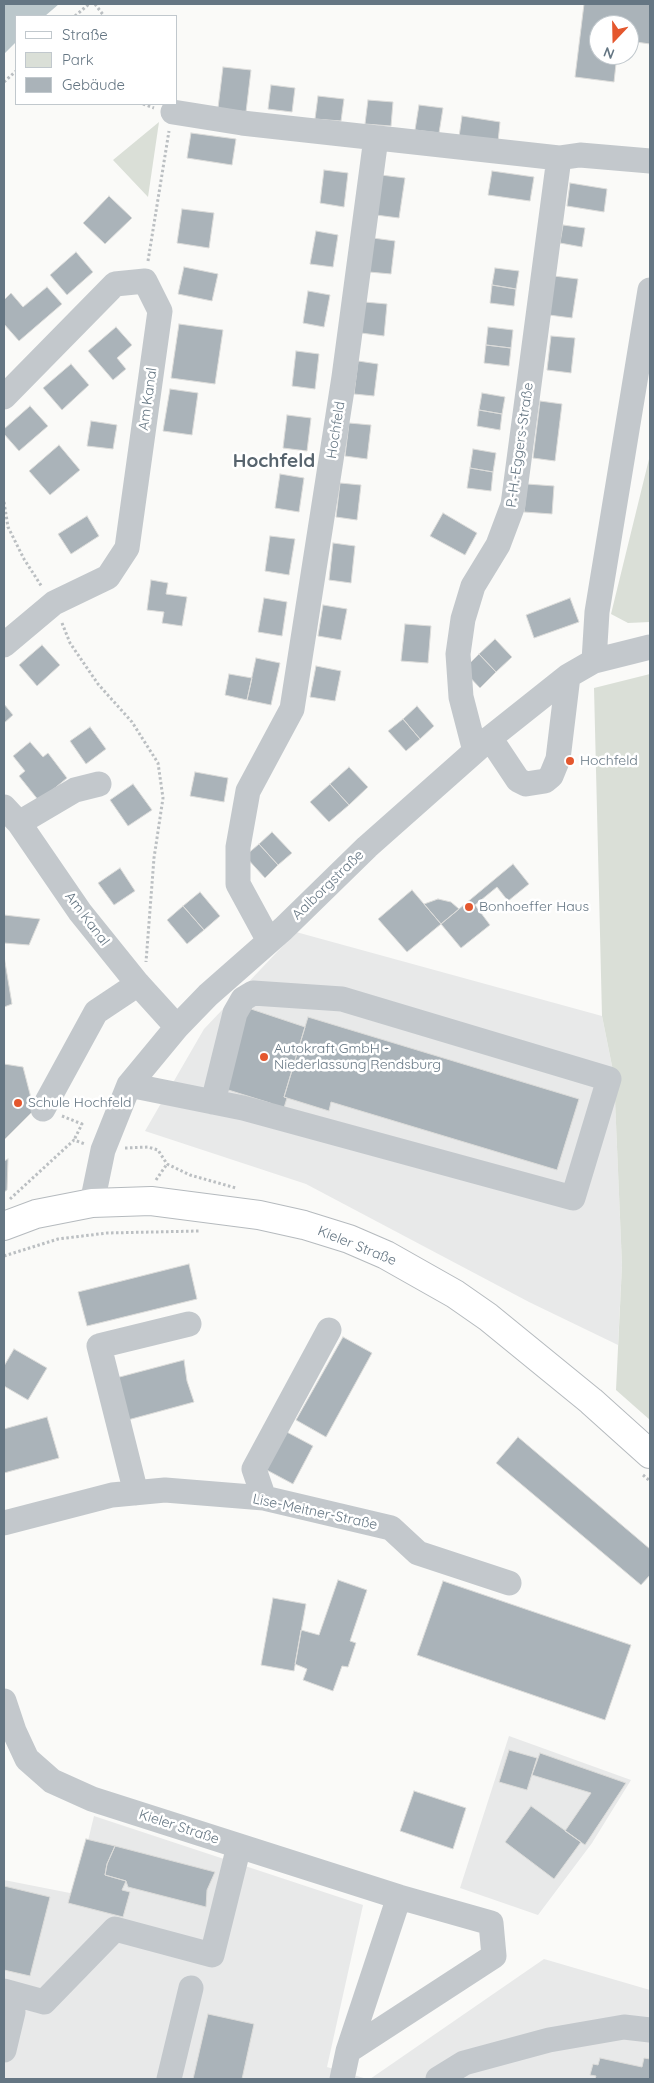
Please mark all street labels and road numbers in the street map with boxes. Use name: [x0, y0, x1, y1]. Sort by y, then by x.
street label: Am Kanal: [135, 366, 161, 432]
street label: P.-H.-Eggers-Straße: [503, 381, 537, 509]
street label: Hochfeld: [323, 400, 349, 460]
street label: Aalborgstraße: [289, 847, 367, 923]
street label: Am Kanal: [61, 889, 113, 949]
street label: Kieler Straße: [315, 1223, 399, 1269]
street label: Lise-Meitner-Straße: [251, 1491, 379, 1533]
street label: Kieler Straße: [137, 1806, 221, 1848]

